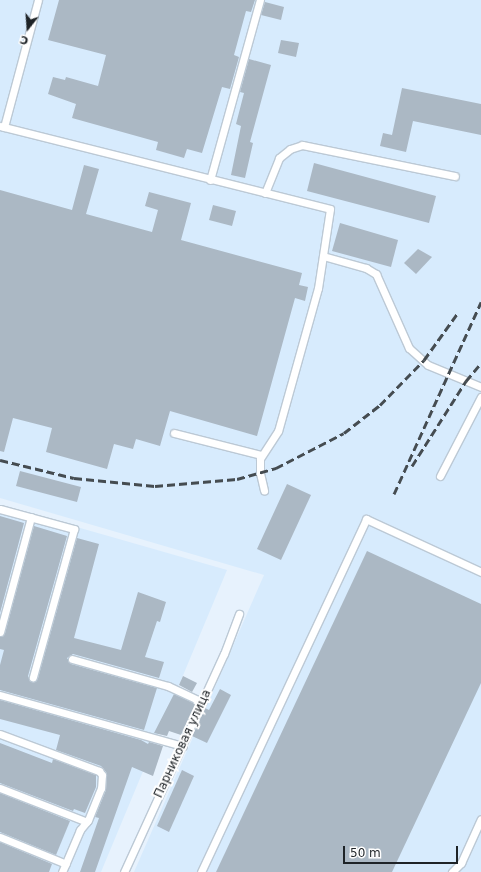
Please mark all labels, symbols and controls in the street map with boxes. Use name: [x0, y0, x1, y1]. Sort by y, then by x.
north arrow: [8, 8, 48, 48]
text: С: [19, 33, 30, 47]
street label: Парниковая улица: [152, 688, 214, 800]
scale bar: [345, 838, 460, 864]
text: 50 m: [350, 846, 381, 860]

